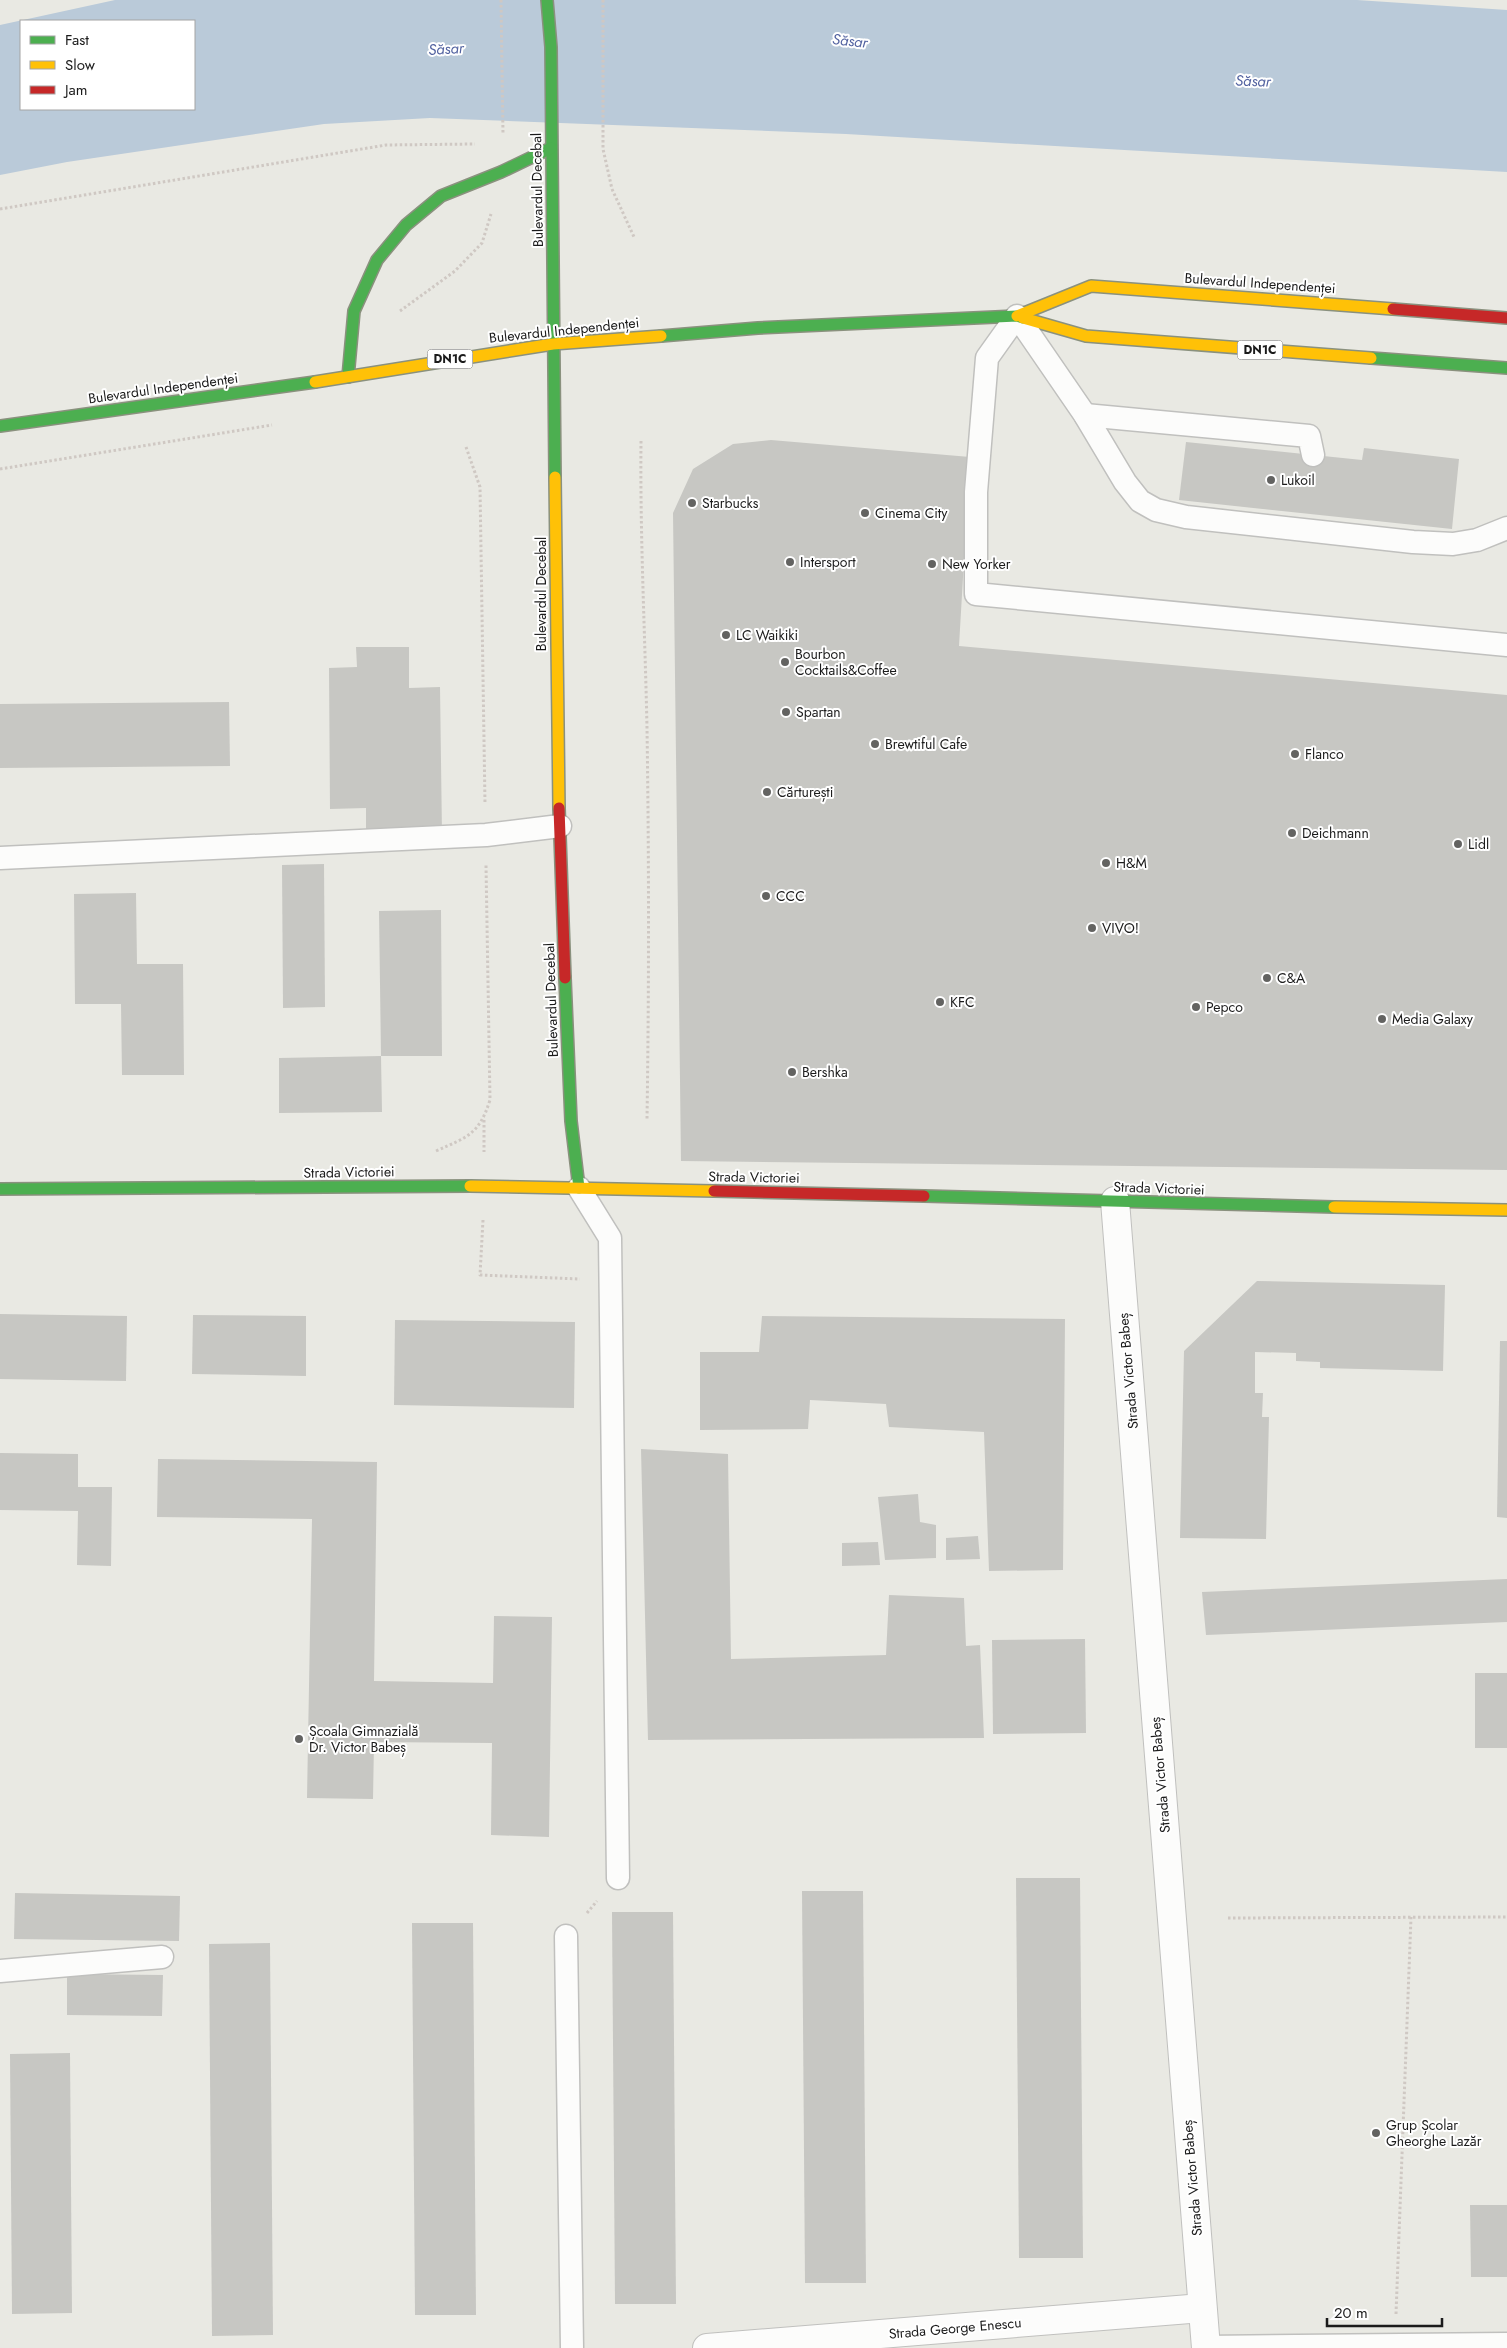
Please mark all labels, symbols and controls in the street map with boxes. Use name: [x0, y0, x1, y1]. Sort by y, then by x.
legend: [20, 20, 195, 110]
water label: Săsar: [831, 28, 870, 54]
text: Fast: [65, 29, 89, 51]
water label: Săsar: [428, 37, 465, 61]
text: Slow: [65, 54, 96, 76]
water label: Săsar: [1235, 69, 1272, 93]
text: Jam: [63, 79, 88, 101]
street label: Bulevardul Decebal: [526, 133, 548, 247]
street label: Bulevardul Independenței: [1184, 268, 1336, 299]
street label: Bulevardul Independenței: [488, 312, 640, 349]
road number: DN1C: [1238, 340, 1282, 360]
road number: DN1C: [428, 349, 472, 368]
street label: Bulevardul Independenței: [87, 368, 239, 409]
place label: Lukoil: [1281, 470, 1315, 490]
marker: Lukoil: [1265, 474, 1277, 486]
place label: Starbucks: [702, 493, 759, 513]
marker: Starbucks: [686, 497, 698, 509]
place label: Cinema City: [875, 503, 948, 523]
marker: Cinema City: [859, 507, 871, 519]
street label: Bulevardul Decebal: [531, 537, 551, 651]
place label: Intersport: [800, 552, 856, 572]
place label: New Yorker: [942, 554, 1011, 574]
marker: Intersport: [784, 556, 796, 568]
marker: New Yorker: [926, 558, 938, 570]
place label: LC Waikiki: [736, 625, 798, 645]
marker: LC Waikiki: [720, 629, 732, 641]
place label: Bourbon Cocktails&Coffee: [795, 644, 897, 680]
marker: Bourbon Cocktails&Coffee: [779, 656, 791, 668]
place label: Spartan: [796, 702, 841, 722]
marker: Spartan: [780, 706, 792, 718]
place label: Brewtiful Cafe: [885, 734, 967, 754]
marker: Brewtiful Cafe: [869, 738, 881, 750]
place label: Flanco: [1305, 744, 1344, 764]
marker: Flanco: [1289, 748, 1301, 760]
place label: Cărturești: [777, 782, 833, 803]
marker: Cărturești: [761, 786, 773, 798]
place label: Deichmann: [1302, 823, 1369, 843]
marker: Deichmann: [1286, 827, 1298, 839]
place label: Lidl: [1468, 834, 1489, 854]
marker: Lidl: [1452, 838, 1464, 850]
place label: H&M: [1116, 853, 1147, 873]
marker: H&M: [1100, 857, 1112, 869]
place label: CCC: [776, 886, 805, 906]
marker: CCC: [760, 890, 772, 902]
place label: VIVO!: [1102, 918, 1139, 938]
marker: VIVO!: [1086, 922, 1098, 934]
street label: Bulevardul Decebal: [539, 942, 563, 1058]
place label: C&A: [1277, 968, 1306, 988]
marker: C&A: [1261, 972, 1273, 984]
place label: KFC: [950, 992, 975, 1012]
marker: KFC: [934, 996, 946, 1008]
place label: Pepco: [1206, 997, 1243, 1017]
marker: Pepco: [1190, 1001, 1202, 1013]
place label: Media Galaxy: [1392, 1009, 1474, 1029]
marker: Media Galaxy: [1376, 1013, 1388, 1025]
place label: Bershka: [802, 1062, 848, 1082]
marker: Bershka: [786, 1066, 798, 1078]
street label: Strada Victoriei: [303, 1161, 395, 1183]
street label: Strada Victoriei: [708, 1166, 800, 1188]
street label: Strada Victoriei: [1113, 1176, 1205, 1200]
street label: Strada Victor Babeș: [1113, 1312, 1144, 1430]
street label: Strada Victor Babeș: [1145, 1716, 1176, 1834]
place label: Școala Gimnazială Dr. Victor Babeș: [309, 1721, 418, 1758]
marker: Școala Gimnazială Dr. Victor Babeș: [293, 1733, 305, 1745]
place label: Grup Școlar Gheorghe Lazăr: [1386, 2115, 1482, 2151]
street label: Strada Victor Babeș: [1177, 2119, 1208, 2237]
marker: Grup Școlar Gheorghe Lazăr: [1370, 2127, 1382, 2139]
scale bar: [1327, 2296, 1442, 2328]
text: 20 m: [1334, 2302, 1368, 2324]
street label: Strada George Enescu: [888, 2312, 1022, 2344]

